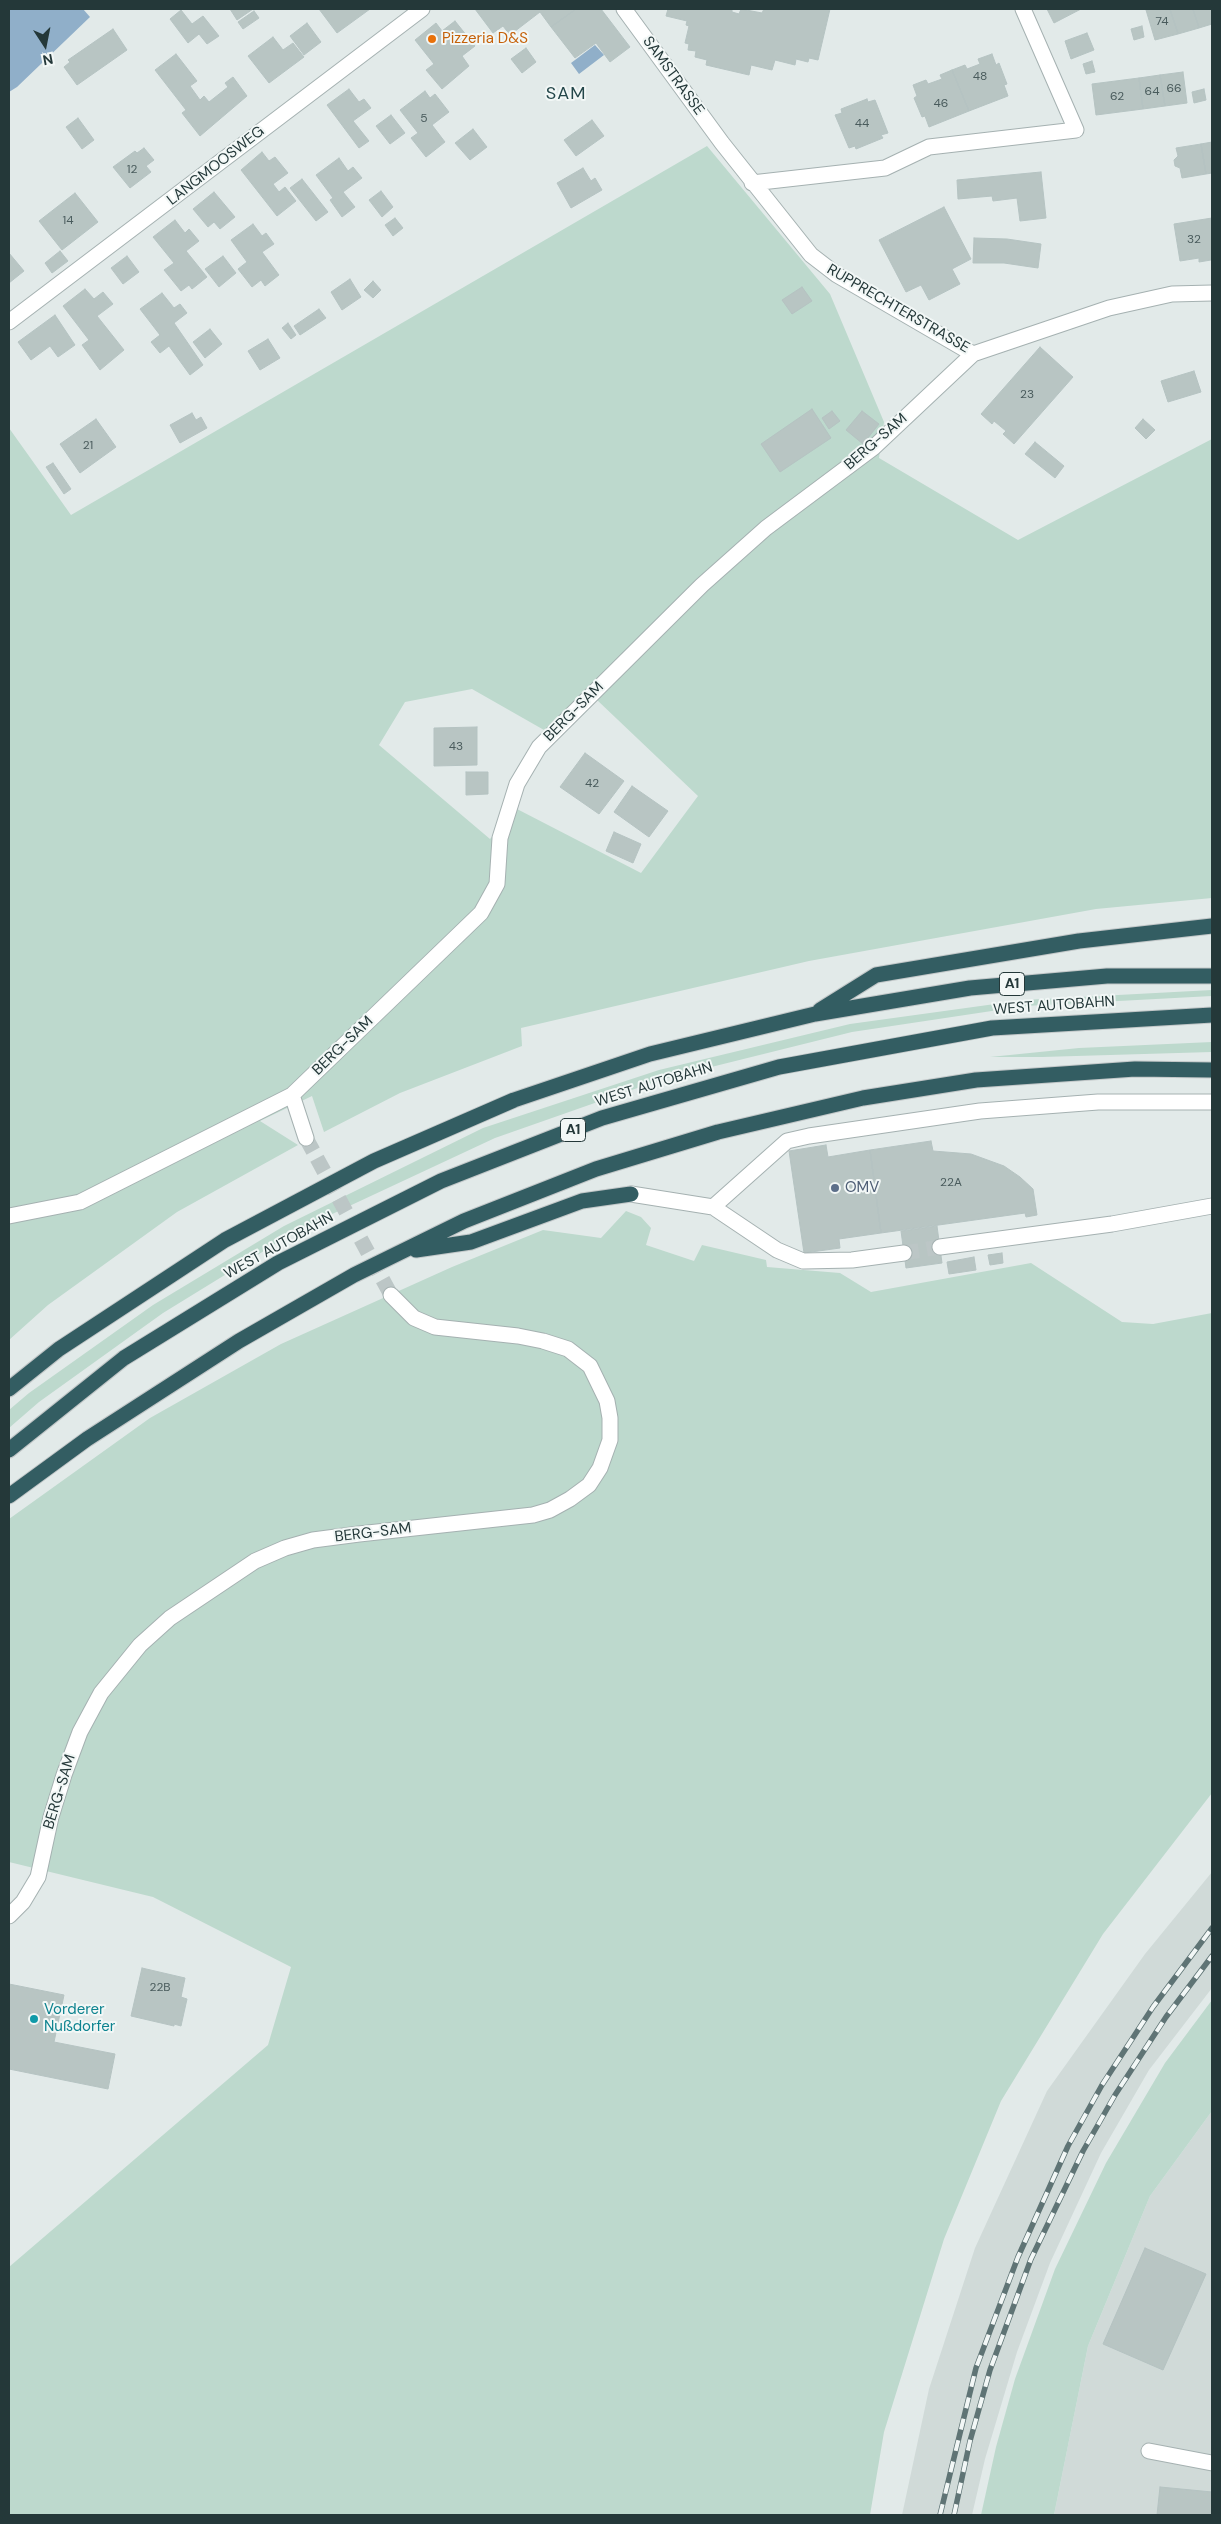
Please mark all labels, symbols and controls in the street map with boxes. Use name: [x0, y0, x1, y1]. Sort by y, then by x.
house number: 74: [1156, 15, 1168, 29]
north arrow: [20, 20, 70, 70]
place label: Pizzeria D&S: [442, 30, 528, 48]
marker: Pizzeria D&S: [426, 33, 438, 45]
street label: SAMSTRASSE: [638, 33, 708, 119]
text: N: [41, 50, 55, 70]
house number: 48: [973, 70, 987, 84]
house number: 66: [1166, 82, 1182, 96]
district label: SAM: [545, 83, 587, 105]
house number: 64: [1145, 85, 1159, 99]
house number: 62: [1110, 90, 1124, 104]
house number: 46: [934, 97, 948, 111]
house number: 5: [420, 112, 428, 126]
house number: 44: [855, 117, 869, 131]
street label: LANGMOOSWEG: [164, 123, 268, 209]
house number: 12: [127, 163, 137, 177]
house number: 14: [62, 214, 74, 228]
house number: 32: [1187, 233, 1201, 247]
street label: RUPPRECHTERSTRASSE: [823, 261, 973, 357]
house number: 23: [1020, 388, 1034, 402]
street label: BERG-SAM: [841, 410, 911, 474]
house number: 21: [83, 439, 93, 453]
street label: BERG-SAM: [540, 678, 608, 746]
house number: 43: [449, 740, 463, 754]
house number: 42: [585, 777, 599, 791]
road number: A1: [1000, 972, 1024, 996]
street label: WEST AUTOBAHN: [992, 993, 1116, 1019]
street label: BERG-SAM: [309, 1013, 377, 1079]
street label: WEST AUTOBAHN: [593, 1059, 715, 1111]
road number: A1: [560, 1118, 586, 1142]
house number: 22A: [940, 1176, 962, 1190]
place label: OMV: [845, 1179, 879, 1197]
marker: OMV: [829, 1182, 841, 1194]
street label: WEST AUTOBAHN: [221, 1209, 337, 1283]
street label: BERG-SAM: [334, 1519, 412, 1547]
street label: BERG-SAM: [40, 1752, 80, 1832]
house number: 22B: [149, 1981, 171, 1995]
place label: Vorderer Nußdorfer: [44, 2001, 115, 2036]
marker: Vorderer Nußdorfer: [28, 2013, 40, 2025]

